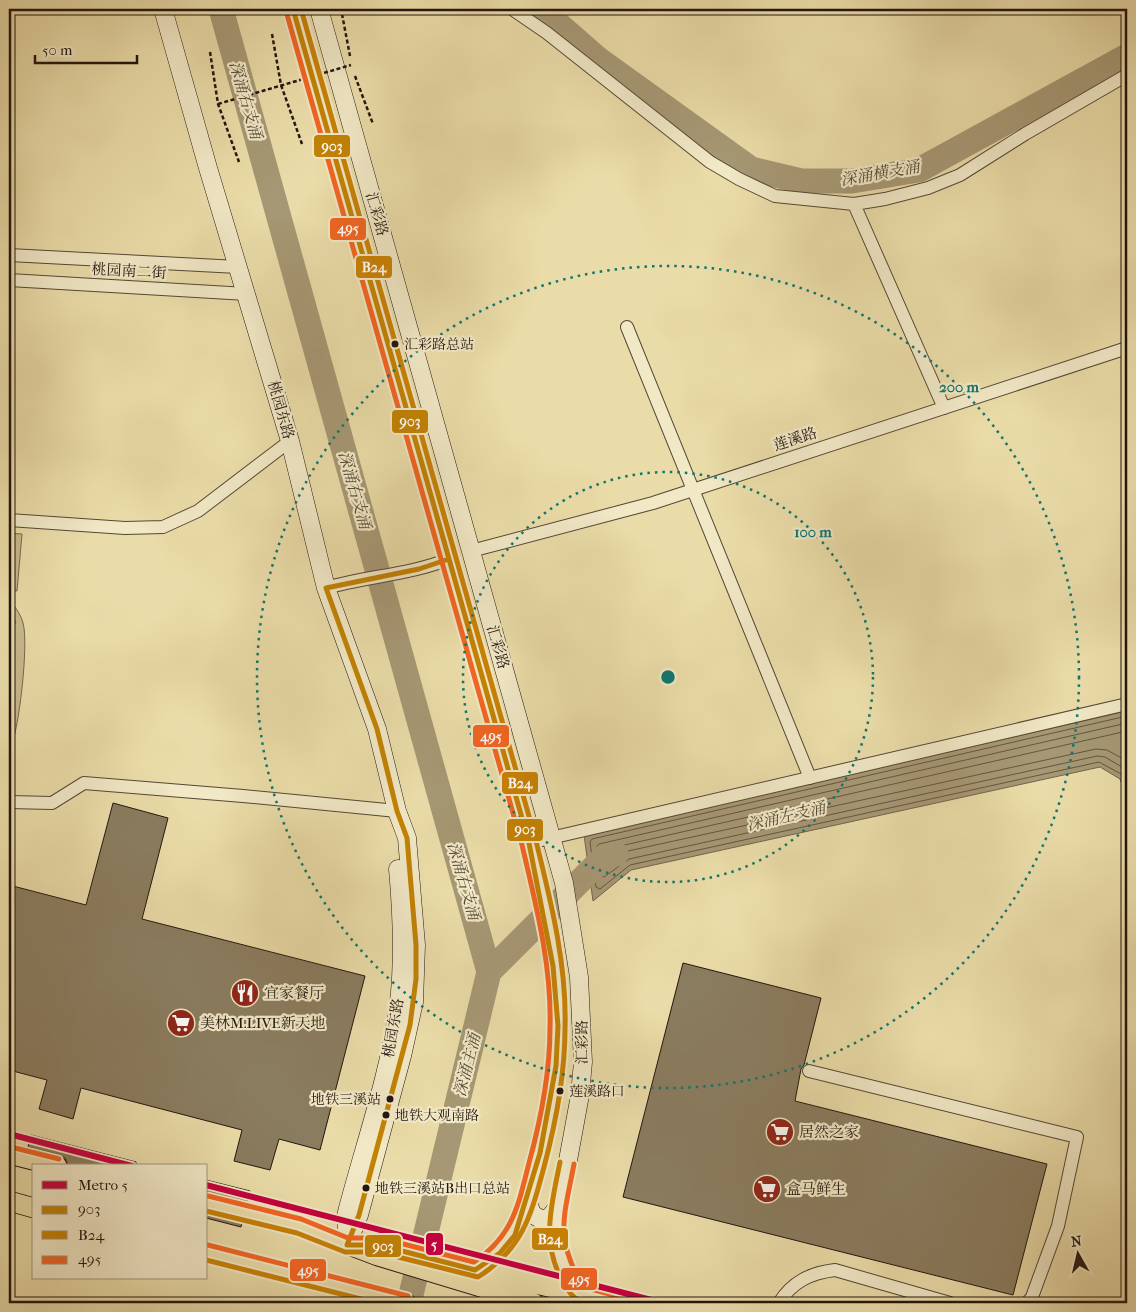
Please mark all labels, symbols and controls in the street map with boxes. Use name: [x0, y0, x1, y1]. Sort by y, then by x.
scale bar: [35, 32, 138, 64]
text: 50 m: [42, 41, 73, 59]
water label: 深涌右支涌: [226, 59, 267, 143]
line badge: 903: [313, 134, 351, 158]
text: 903: [321, 138, 343, 155]
water label: 深涌横支涌: [839, 156, 923, 189]
street label: 汇彩路: [362, 190, 392, 238]
line badge: 495: [329, 217, 367, 241]
text: 495: [336, 220, 359, 237]
line badge: B24: [355, 255, 393, 279]
text: B24: [362, 259, 387, 276]
street label: 桃园南二街: [91, 260, 167, 282]
place label: 汇彩路总站: [404, 336, 474, 353]
marker: 汇彩路总站: [390, 339, 400, 349]
text: 200 m: [939, 378, 979, 396]
street label: 桃园东路: [264, 379, 298, 441]
line badge: 903: [391, 409, 429, 434]
text: 903: [399, 413, 421, 430]
street label: 莲溪路: [771, 423, 819, 455]
water label: 深涌右支涌: [335, 449, 376, 533]
text: 100 m: [794, 523, 832, 541]
street label: 汇彩路: [483, 623, 513, 671]
centre of rings: [659, 668, 677, 686]
line badge: 495: [472, 724, 510, 748]
text: 495: [479, 728, 502, 745]
line badge: B24: [501, 771, 539, 795]
text: B24: [508, 775, 533, 792]
water label: 深涌左支涌: [745, 797, 829, 834]
line badge: 903: [506, 818, 544, 842]
text: 903: [514, 821, 536, 838]
water label: 深涌右支涌: [444, 840, 485, 924]
restaurant icon: 宜家餐厅: [230, 978, 260, 1008]
place label: 宜家餐厅: [264, 984, 324, 1002]
street label: 桃园东路: [379, 997, 407, 1059]
supermarket icon: 美林M.LIVE新天地: [166, 1008, 196, 1038]
place label: 美林M.LIVE新天地: [200, 1014, 325, 1032]
street label: 汇彩路: [573, 1019, 591, 1065]
water label: 深涌主涌: [450, 1030, 484, 1098]
place label: 莲溪路口: [569, 1083, 625, 1100]
marker: 莲溪路口: [555, 1086, 565, 1096]
place label: 地铁三溪站: [311, 1091, 381, 1108]
marker: 地铁三溪站: [385, 1094, 395, 1104]
place label: 地铁大观南路: [395, 1107, 479, 1124]
marker: 地铁大观南路: [381, 1110, 391, 1120]
supermarket icon: 居然之家: [765, 1117, 795, 1147]
place label: 居然之家: [799, 1123, 859, 1141]
legend: [32, 1164, 208, 1280]
supermarket icon: 盒马鲜生: [752, 1174, 782, 1204]
text: Metro 5: [78, 1176, 128, 1194]
place label: 地铁三溪站B出口总站: [375, 1180, 510, 1197]
place label: 盒马鲜生: [786, 1180, 846, 1198]
marker: 地铁三溪站B出口总站: [361, 1183, 371, 1193]
text: 903: [78, 1200, 100, 1218]
text: B24: [78, 1226, 105, 1244]
line badge: B24: [531, 1227, 569, 1251]
north arrow: [1054, 1230, 1104, 1280]
text: B24: [538, 1231, 563, 1248]
line badge: 5: [425, 1232, 444, 1256]
text: N: [1070, 1232, 1083, 1251]
line badge: 903: [364, 1234, 402, 1258]
text: 5: [431, 1236, 437, 1253]
text: 903: [372, 1238, 394, 1255]
text: 495: [78, 1250, 101, 1268]
line badge: 495: [289, 1258, 327, 1282]
text: 495: [296, 1262, 319, 1279]
line badge: 495: [560, 1267, 598, 1291]
text: 495: [567, 1271, 590, 1288]

